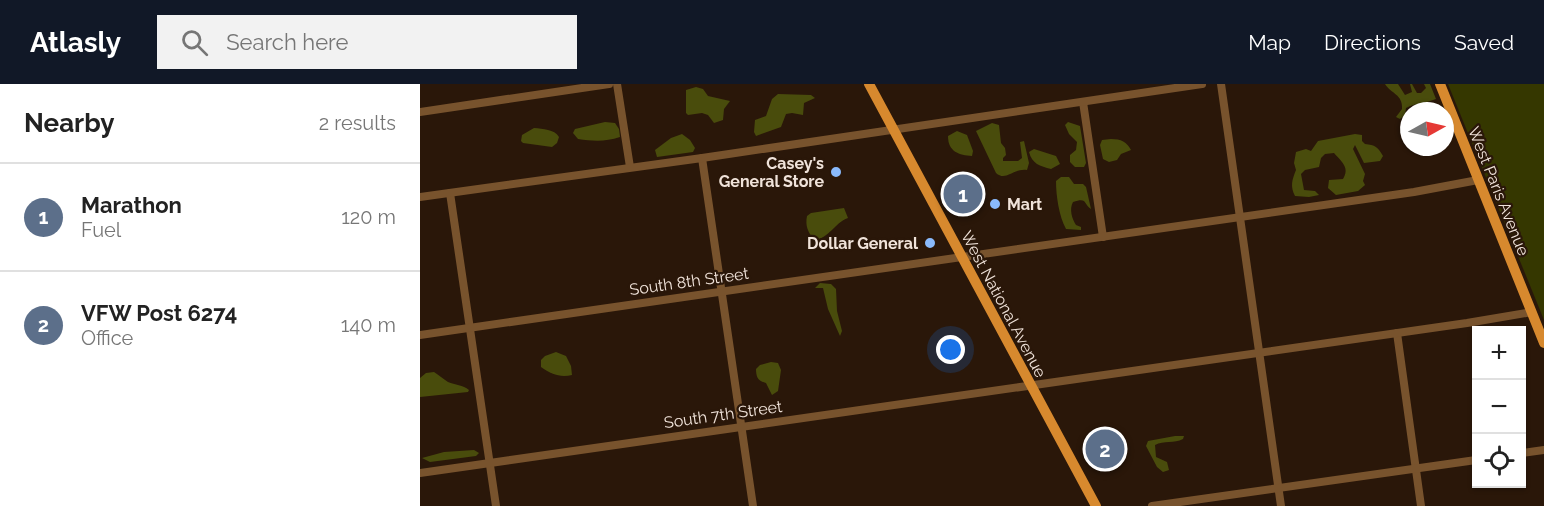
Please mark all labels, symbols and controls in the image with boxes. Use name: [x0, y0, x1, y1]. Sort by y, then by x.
search box: [157, 15, 577, 69]
text: Atlasly: [30, 26, 121, 59]
icon: search: [178, 26, 211, 59]
text: Search here: [226, 29, 348, 55]
text: Map: [1248, 30, 1291, 55]
text: Directions: [1324, 30, 1421, 55]
text: Saved: [1454, 30, 1514, 55]
north arrow: [1400, 102, 1454, 156]
text: Nearby: [24, 108, 114, 138]
text: 2 results: [319, 111, 396, 135]
street label: West Paris Avenue: [1464, 124, 1533, 258]
place label: Casey's General Store: [719, 154, 824, 191]
marker: Casey's General Store: [829, 165, 843, 179]
pin: 1: [944, 172, 982, 216]
text: Marathon: [81, 192, 182, 218]
place label: Mart: [1007, 195, 1042, 214]
marker: Mart: [988, 197, 1002, 211]
text: 1: [39, 205, 48, 229]
text: 120 m: [341, 205, 396, 229]
text: Fuel: [81, 218, 121, 242]
street label: West National Avenue: [957, 228, 1050, 381]
place label: Dollar General: [807, 234, 919, 253]
marker: Dollar General: [923, 236, 937, 250]
street label: South 8th Street: [628, 264, 750, 299]
text: VFW Post 6274: [81, 300, 237, 326]
text: 2: [38, 313, 49, 337]
text: 140 m: [341, 313, 396, 337]
text: Office: [81, 326, 133, 350]
map controls: [1472, 326, 1526, 488]
button: +: [1472, 326, 1526, 380]
your location: [936, 335, 965, 364]
button: −: [1472, 380, 1526, 434]
street label: South 7th Street: [663, 397, 784, 432]
pin: 2: [1086, 426, 1124, 472]
button: locate: [1472, 434, 1526, 488]

